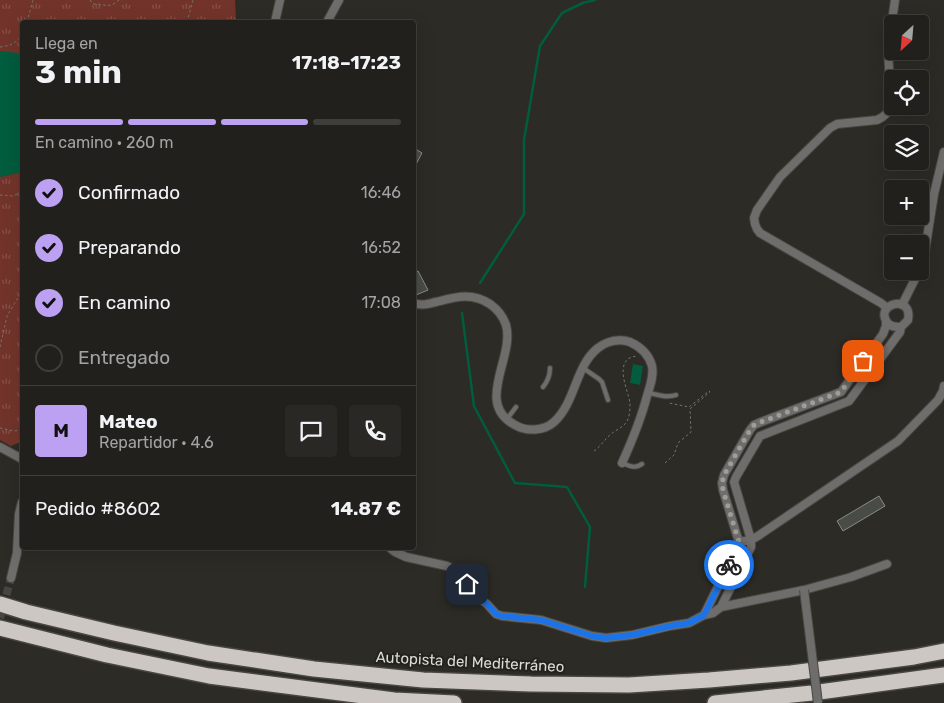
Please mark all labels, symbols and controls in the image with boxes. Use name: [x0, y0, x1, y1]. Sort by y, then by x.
north arrow: [884, 15, 929, 60]
map controls: [884, 15, 929, 280]
text: Llega en: [35, 34, 98, 53]
text: 17:18–17:23: [292, 51, 401, 74]
text: 3 min: [35, 53, 122, 91]
button: locate: [884, 70, 929, 115]
button: layers: [884, 125, 929, 170]
text: En camino · 260 m: [35, 133, 173, 152]
icon: check: [35, 179, 63, 207]
button: +: [884, 180, 929, 225]
text: Confirmado: [78, 181, 180, 204]
text: 16:46: [361, 183, 401, 202]
icon: check: [35, 234, 63, 262]
button: −: [884, 235, 929, 280]
text: Preparando: [78, 236, 181, 259]
text: 16:52: [362, 238, 401, 257]
icon: check: [35, 289, 63, 317]
text: En camino: [78, 291, 171, 314]
text: 17:08: [362, 293, 401, 312]
pin: [842, 340, 884, 382]
text: Entregado: [78, 346, 170, 369]
icon: bag: [849, 347, 877, 375]
button: chat: [285, 405, 337, 457]
button: phone: [349, 405, 401, 457]
text: Mateo: [99, 410, 158, 433]
text: M: [53, 419, 69, 442]
text: Repartidor · 4.6: [99, 433, 214, 452]
text: Pedido #8602: [35, 497, 160, 520]
text: 14.87 €: [331, 497, 401, 520]
courier: [704, 540, 754, 590]
icon: bike: [715, 551, 743, 579]
pin: [446, 563, 488, 605]
icon: home: [453, 570, 481, 598]
street label: Autopista del Mediterráneo: [375, 648, 565, 676]

